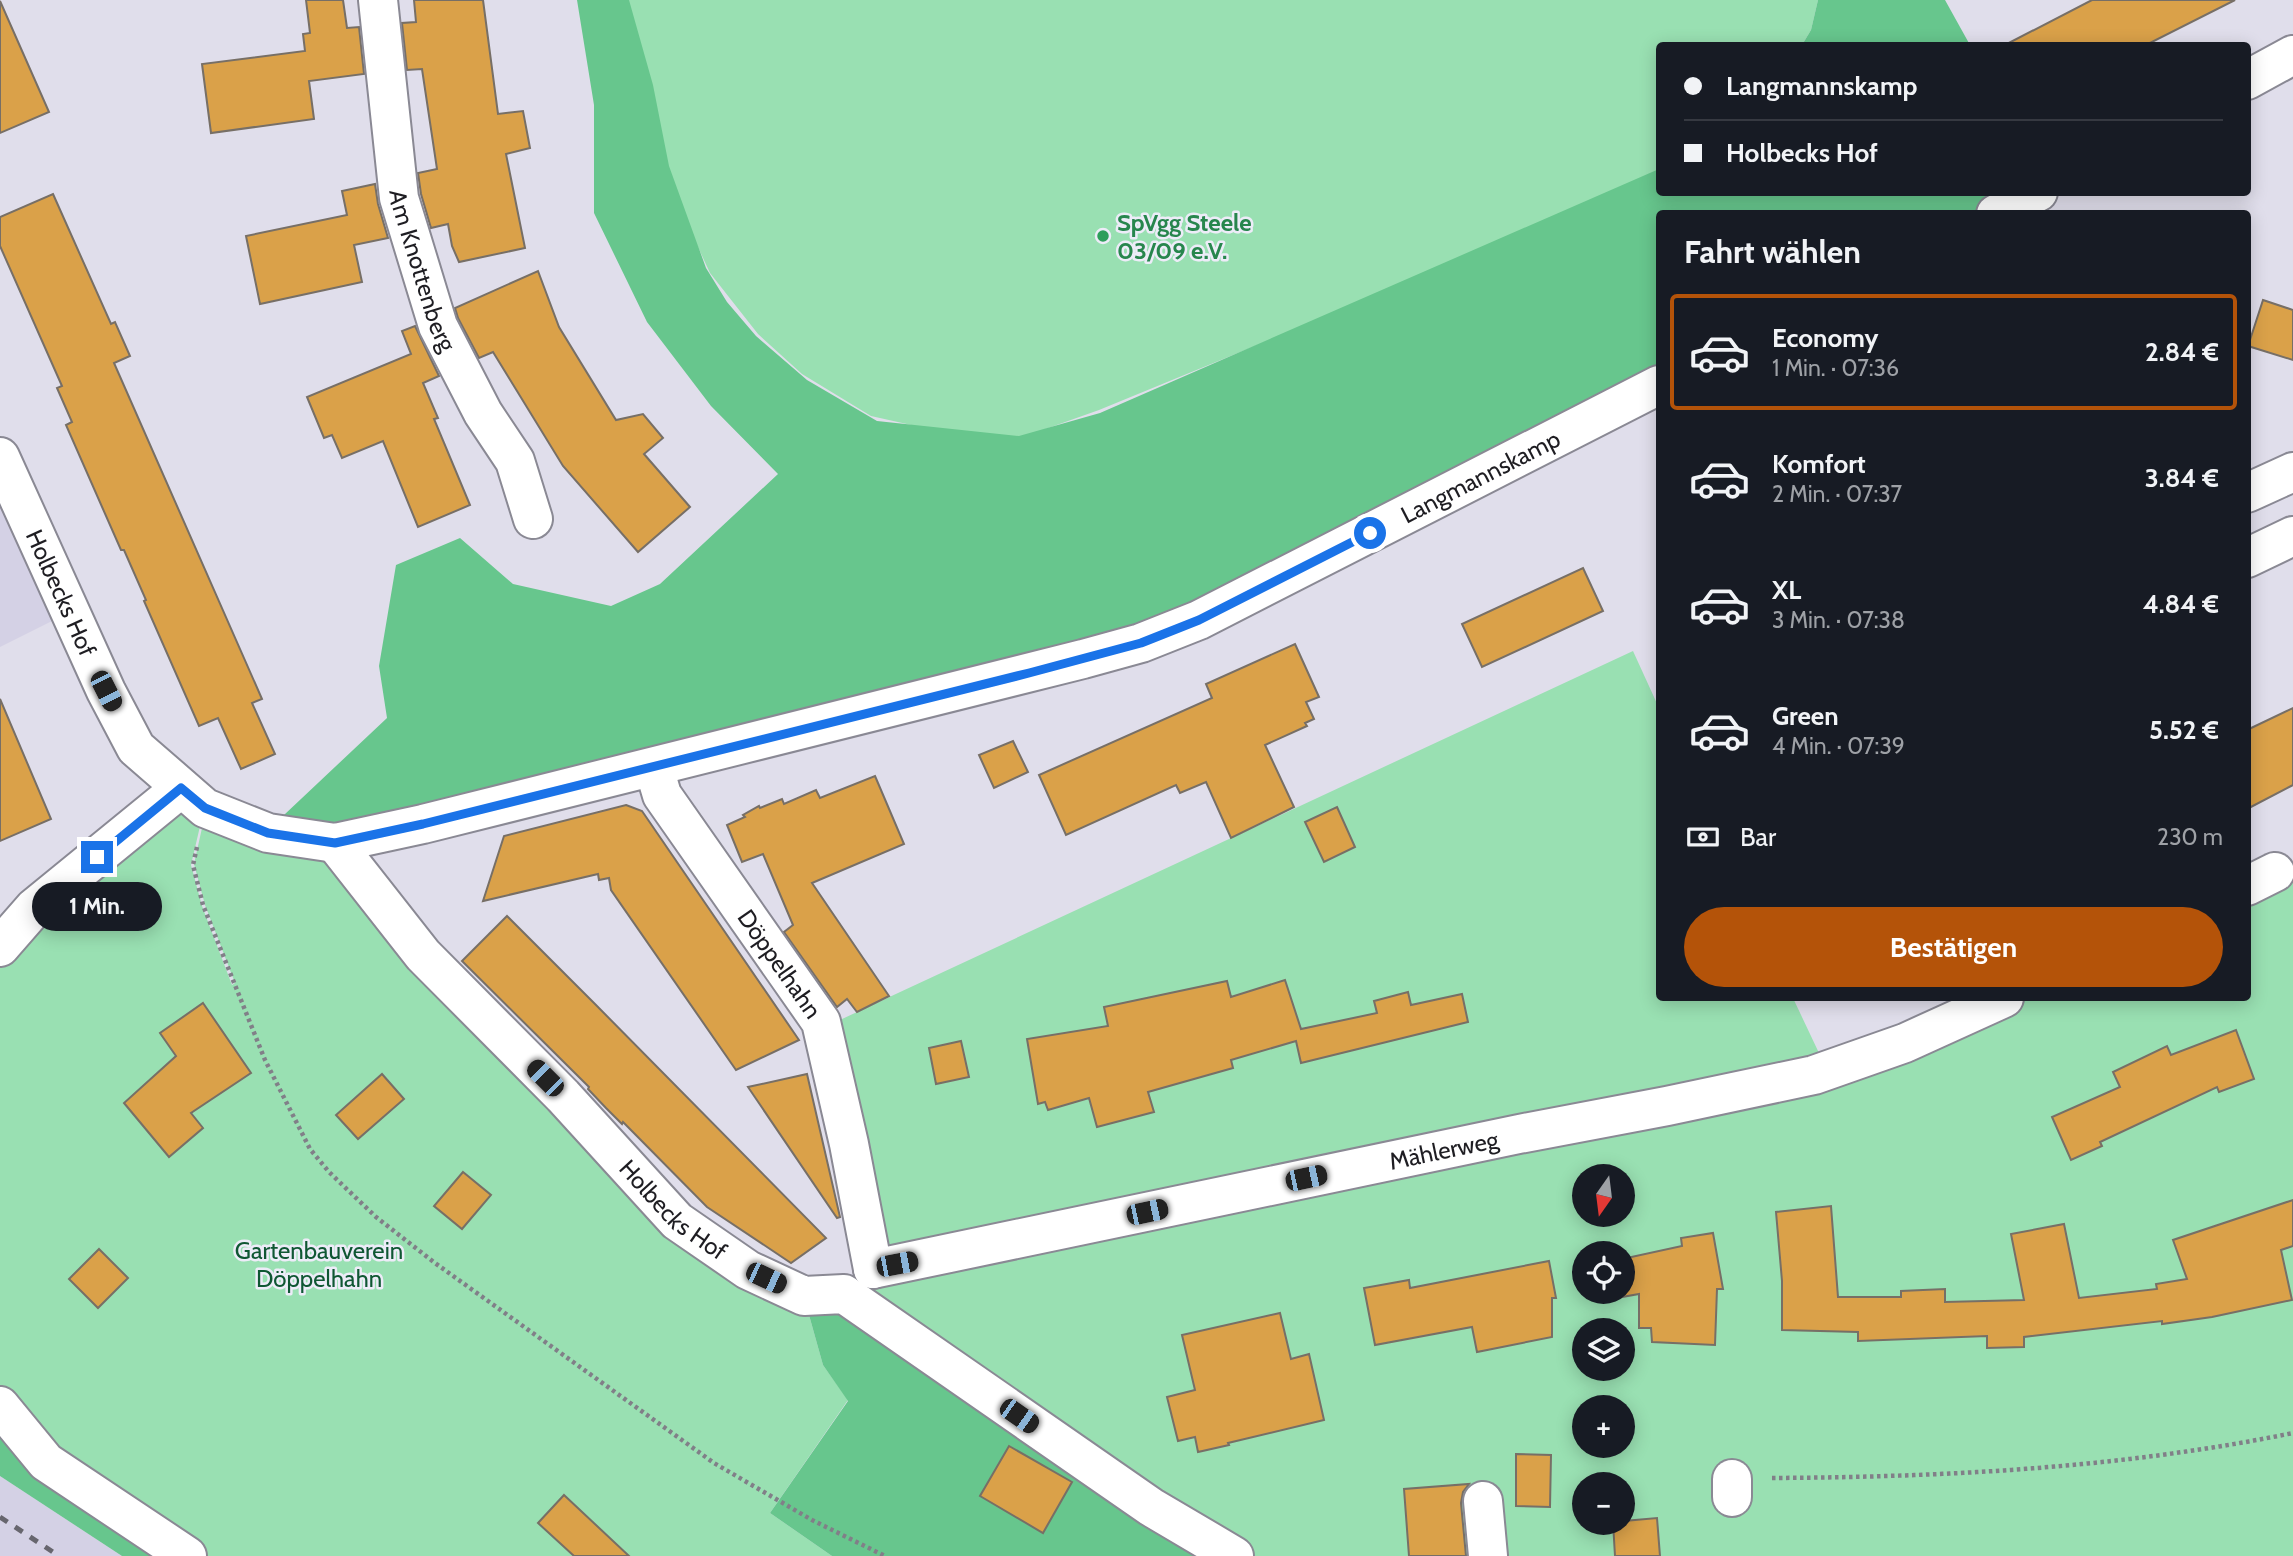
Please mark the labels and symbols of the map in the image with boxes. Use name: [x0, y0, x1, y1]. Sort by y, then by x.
street label: Am Knottenberg: [384, 188, 463, 357]
place label: SpVgg Steele 03/09 e.V.: [1117, 208, 1252, 265]
marker: SpVgg Steele 03/09 e.V.: [1095, 228, 1111, 244]
street label: Langmannskamp: [1396, 424, 1565, 529]
route start: [1354, 517, 1386, 549]
street label: Holbecks Hof: [20, 525, 103, 661]
car: [88, 668, 125, 714]
route end: [81, 841, 113, 873]
callout: 1 Min.: [32, 882, 162, 931]
street label: Döppelhahn: [732, 904, 828, 1024]
car: [523, 1056, 568, 1100]
street label: Mählerweg: [1386, 1124, 1502, 1175]
street label: Holbecks Hof: [614, 1153, 733, 1266]
car: [1284, 1163, 1329, 1193]
north arrow: [1572, 1164, 1634, 1227]
car: [1125, 1197, 1170, 1227]
park label: Gartenbauverein Döppelhahn: [235, 1236, 403, 1293]
car: [875, 1250, 920, 1278]
car: [743, 1260, 790, 1296]
car: [996, 1395, 1043, 1437]

